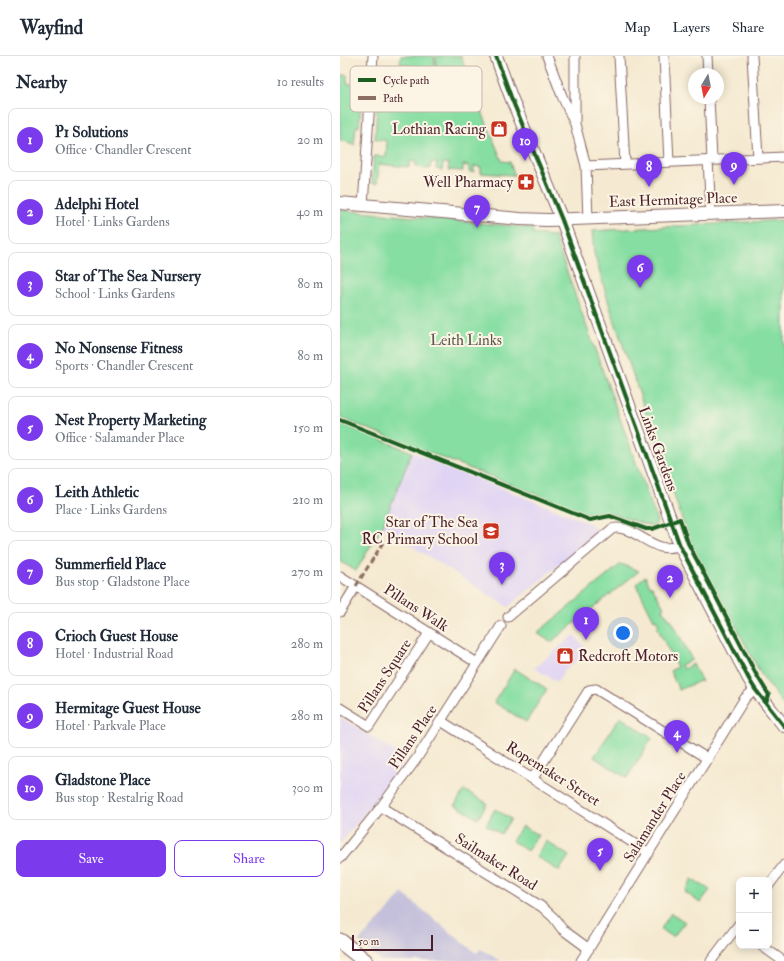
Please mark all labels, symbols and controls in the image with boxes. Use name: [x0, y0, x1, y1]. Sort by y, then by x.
text: Wayfind: [20, 16, 83, 40]
text: Map: [624, 19, 650, 36]
text: Layers: [672, 19, 710, 36]
text: Share: [732, 19, 764, 36]
legend: [350, 66, 482, 112]
north arrow: [688, 68, 724, 104]
text: Nearby: [16, 72, 67, 93]
text: 10 results: [277, 74, 324, 90]
text: Cycle path: [383, 74, 429, 88]
text: Path: [383, 92, 403, 105]
shop icon: Lothian Racing: [489, 119, 509, 139]
place label: Lothian Racing: [392, 120, 487, 139]
text: P1 Solutions: [55, 123, 128, 142]
pin: 10: [512, 128, 538, 161]
text: 1: [28, 132, 32, 148]
text: 20 m: [297, 132, 323, 148]
text: Office · Chandler Crescent: [55, 142, 191, 158]
pin: 9: [721, 152, 747, 185]
pin: 8: [636, 154, 662, 187]
pharmacy icon: Well Pharmacy: [516, 172, 536, 192]
place label: Well Pharmacy: [422, 173, 513, 192]
street label: East Hermitage Place: [608, 188, 738, 212]
text: Adelphi Hotel: [55, 195, 139, 214]
pin: 7: [464, 195, 490, 228]
text: 2: [27, 204, 33, 220]
text: 40 m: [297, 204, 323, 220]
text: Hotel · Links Gardens: [55, 214, 170, 230]
pin: 6: [627, 255, 653, 288]
text: Star of The Sea Nursery: [55, 267, 201, 286]
text: 3: [28, 276, 33, 292]
text: 80 m: [297, 276, 323, 292]
text: School · Links Gardens: [55, 286, 175, 302]
park label: Leith Links: [430, 331, 502, 350]
text: No Nonsense Fitness: [55, 339, 183, 358]
text: 4: [26, 348, 34, 364]
text: 80 m: [297, 348, 323, 364]
text: Sports · Chandler Crescent: [55, 358, 193, 374]
street label: Links Gardens: [634, 404, 682, 494]
text: Nest Property Marketing: [55, 411, 206, 430]
text: 5: [27, 420, 33, 436]
text: 150 m: [293, 420, 323, 436]
text: Office · Salamander Place: [55, 430, 184, 446]
text: Leith Athletic: [55, 483, 139, 502]
text: 6: [27, 492, 33, 508]
text: 210 m: [292, 492, 323, 508]
text: Place · Links Gardens: [55, 502, 167, 518]
place label: Star of The Sea RC Primary School: [362, 513, 479, 549]
school or university icon: Star of The Sea RC Primary School: [481, 521, 501, 541]
pin: 3: [489, 552, 515, 585]
text: Summerfield Place: [55, 555, 166, 574]
text: 7: [27, 564, 33, 580]
text: 270 m: [291, 564, 323, 580]
pin: 2: [657, 565, 683, 598]
text: Bus stop · Gladstone Place: [55, 574, 190, 590]
street label: Pillans Walk: [380, 580, 452, 636]
pin: 1: [573, 607, 599, 640]
your location: [613, 623, 633, 643]
text: Crioch Guest House: [55, 627, 178, 646]
street label: Pillans Square: [354, 635, 416, 717]
text: 8: [27, 636, 33, 652]
text: 280 m: [291, 636, 323, 652]
text: Hotel · Industrial Road: [55, 646, 173, 662]
shop icon: Redcroft Motors: [555, 646, 575, 666]
place label: Redcroft Motors: [578, 647, 678, 666]
text: Hermitage Guest House: [55, 699, 201, 718]
street label: Pillans Place: [385, 701, 441, 773]
text: 9: [27, 708, 33, 724]
text: 280 m: [291, 708, 323, 724]
text: Hotel · Parkvale Place: [55, 718, 166, 734]
pin: 4: [664, 720, 690, 753]
street label: Ropemaker Street: [502, 737, 604, 811]
street label: Salamander Place: [620, 768, 690, 866]
text: Gladstone Place: [55, 771, 150, 790]
text: 10: [24, 780, 36, 796]
text: 300 m: [292, 780, 323, 796]
text: Bus stop · Restalrig Road: [55, 790, 184, 806]
street label: Sailmaker Road: [451, 829, 541, 895]
pin: 5: [587, 838, 613, 871]
button: Save: [16, 840, 166, 877]
button: Share: [174, 840, 324, 877]
map controls: [736, 877, 772, 949]
button: +: [736, 877, 772, 913]
button: −: [736, 913, 772, 949]
scale bar: [352, 933, 433, 952]
text: 50 m: [358, 935, 379, 948]

